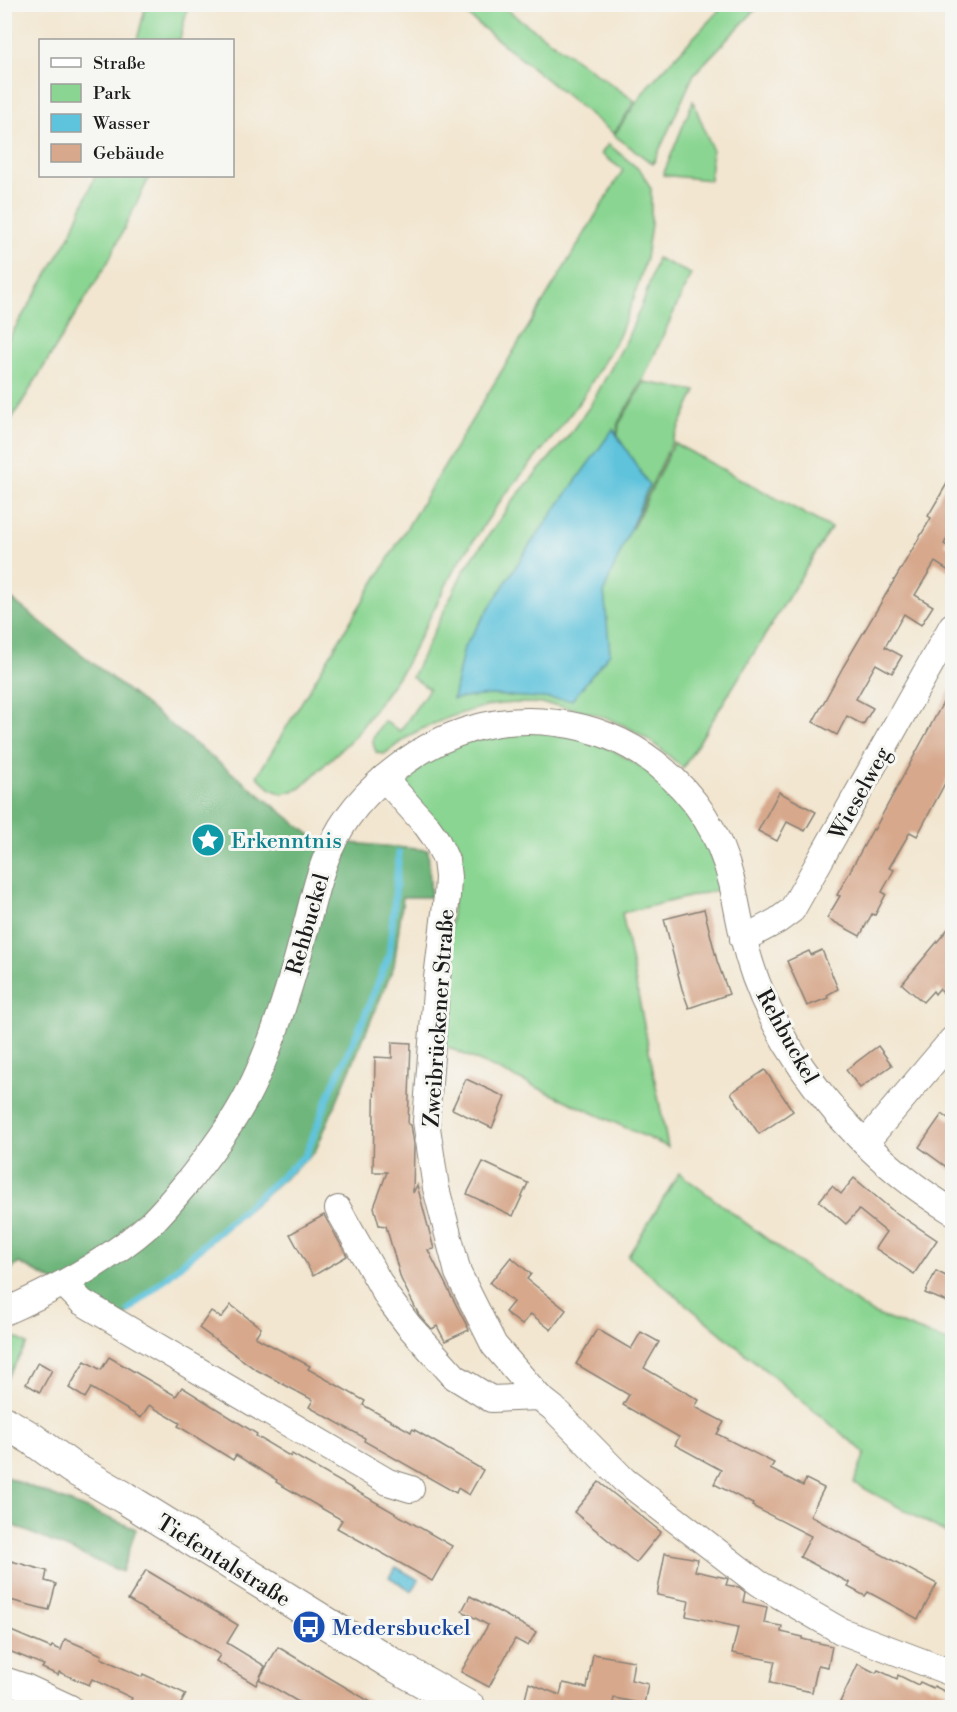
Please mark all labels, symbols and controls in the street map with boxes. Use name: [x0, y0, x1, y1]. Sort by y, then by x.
legend: [39, 39, 234, 177]
text: Straße: [93, 52, 146, 75]
text: Park: [93, 82, 132, 105]
text: Wasser: [92, 112, 150, 135]
text: Gebäude: [93, 142, 164, 165]
street label: Wieselweg: [823, 742, 897, 846]
place icon: Erkenntnis: [190, 822, 226, 858]
place label: Erkenntnis: [231, 828, 342, 855]
street label: Rehbuckel: [281, 870, 336, 978]
street label: Zweibrückener Straße: [418, 908, 461, 1128]
street label: Rehbuckel: [750, 985, 824, 1089]
street label: Tiefentalstraße: [151, 1509, 295, 1613]
bus stop icon: Medersbuckel: [291, 1609, 327, 1645]
place label: Medersbuckel: [332, 1615, 471, 1642]

